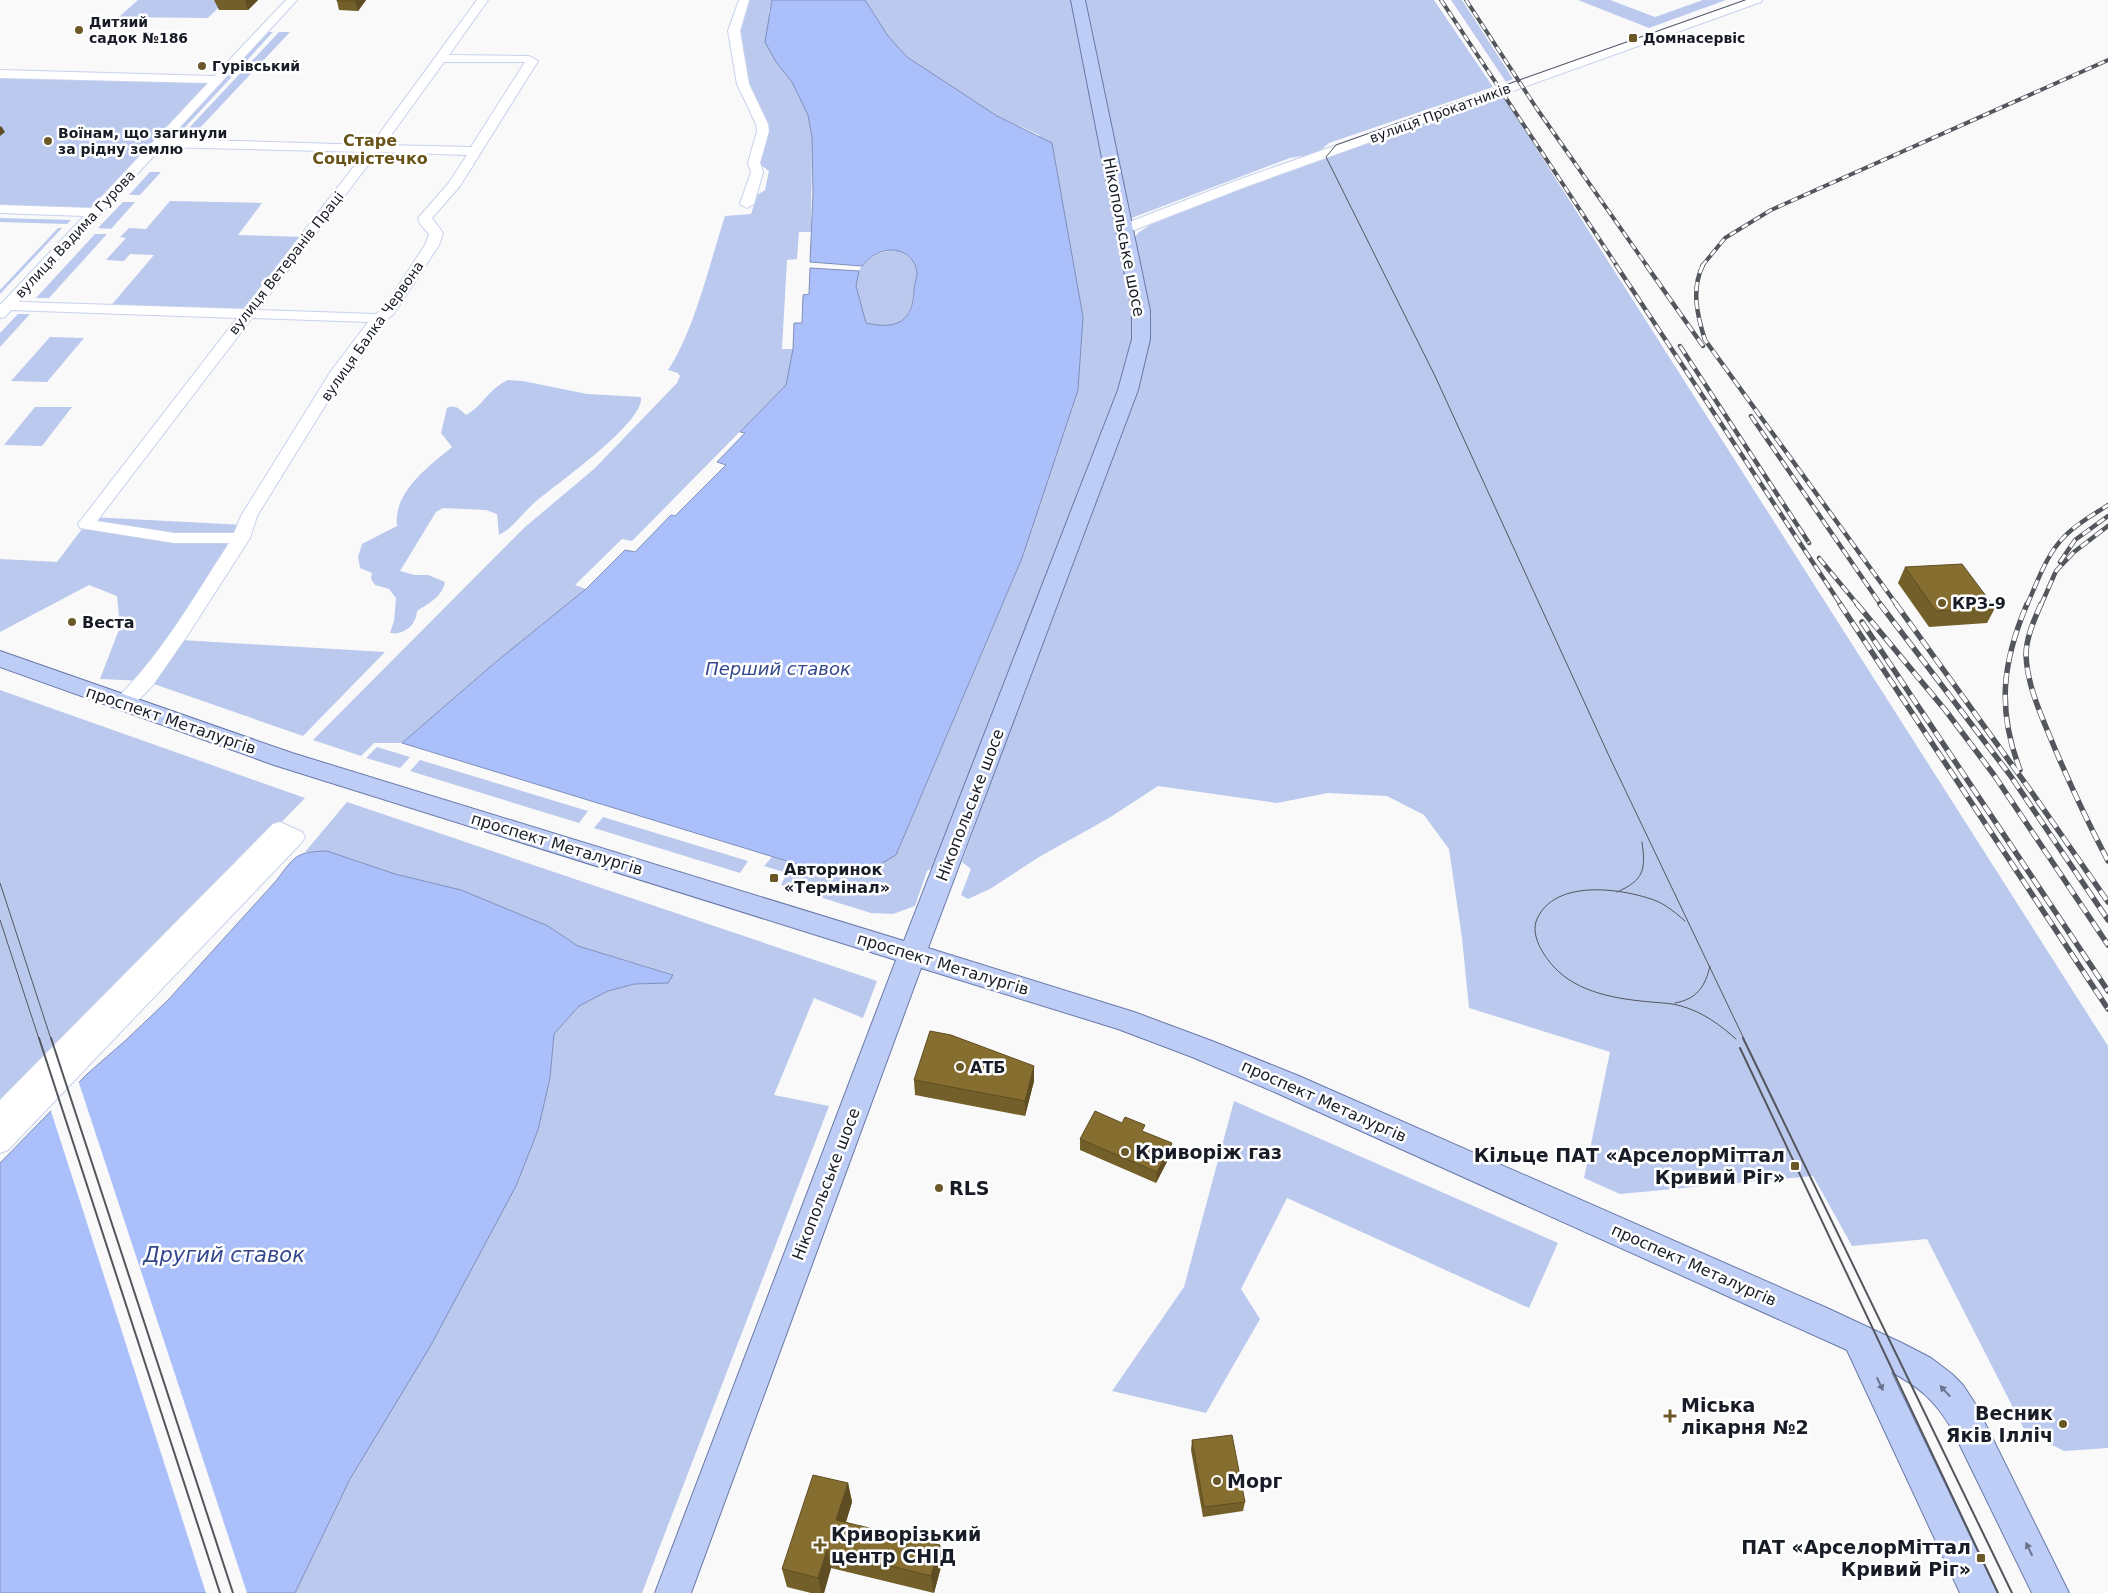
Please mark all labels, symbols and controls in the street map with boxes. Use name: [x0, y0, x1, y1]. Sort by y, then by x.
place label: Дитяий садок №186: [89, 14, 188, 46]
marker: Дитяий садок №186: [73, 24, 85, 36]
place label: Домнасервіс: [1643, 30, 1745, 46]
marker: Домнасервіс: [1627, 32, 1639, 44]
place label: Гурівський: [212, 58, 300, 74]
marker: Гурівський: [196, 60, 208, 72]
street label: вулиця Прокатників: [1367, 80, 1513, 146]
place label: Воїнам, що загинули за рідну землю: [58, 125, 227, 157]
district label: Старе Соцмістечко: [312, 131, 428, 168]
marker: Воїнам, що загинули за рідну землю: [42, 135, 54, 147]
street label: Нікопольське шосе: [1099, 156, 1149, 318]
street label: вулиця Вадима Гурова: [12, 167, 138, 301]
street label: вулиця Ветеранів Праці: [225, 188, 347, 338]
street label: вулиця Балка Червона: [317, 258, 427, 404]
place label: КРЗ-9: [1952, 594, 2006, 613]
marker: КРЗ-9: [1936, 597, 1948, 609]
place label: Веста: [82, 613, 135, 632]
marker: Веста: [66, 616, 78, 628]
water label: Перший ставок: [705, 658, 851, 679]
street label: проспект Металургів: [84, 682, 258, 758]
street label: Нікопольське шосе: [932, 726, 1008, 884]
street label: проспект Металургів: [469, 809, 645, 879]
place label: Авторинок «Термінал»: [784, 860, 890, 897]
marker: Авторинок «Термінал»: [768, 872, 780, 884]
street label: проспект Металургів: [855, 929, 1031, 999]
street label: проспект Металургів: [1239, 1056, 1409, 1146]
place label: АТБ: [970, 1058, 1006, 1077]
marker: АТБ: [954, 1061, 966, 1073]
street label: Нікопольське шосе: [788, 1105, 864, 1263]
place label: Криворіж газ: [1135, 1141, 1282, 1163]
place label: Кільце ПАТ «АрселорМіттал Кривий Ріг»: [1474, 1144, 1785, 1188]
marker: Криворіж газ: [1119, 1146, 1131, 1158]
marker: Кільце ПАТ «АрселорМіттал Кривий Ріг»: [1789, 1160, 1801, 1172]
place label: RLS: [949, 1177, 989, 1199]
marker: RLS: [933, 1182, 945, 1194]
street label: проспект Металургів: [1609, 1220, 1779, 1310]
water label: Другий ставок: [142, 1243, 305, 1267]
one-way arrow: [1876, 1377, 1884, 1391]
one-way arrow: [1939, 1385, 1951, 1397]
place label: Міська лікарня №2: [1681, 1394, 1809, 1438]
place label: Весник Яків Ілліч: [1946, 1402, 2053, 1446]
marker: Міська лікарня №2: [1663, 1409, 1677, 1423]
marker: Весник Яків Ілліч: [2057, 1418, 2069, 1430]
place label: Морг: [1227, 1470, 1283, 1492]
marker: Морг: [1211, 1475, 1223, 1487]
place label: Криворізький центр СНІД: [831, 1523, 981, 1567]
place label: ПАТ «АрселорМіттал Кривий Ріг»: [1741, 1536, 1971, 1580]
marker: Криворізький центр СНІД: [813, 1538, 827, 1552]
one-way arrow: [2025, 1542, 2033, 1556]
marker: ПАТ «АрселорМіттал Кривий Ріг»: [1975, 1552, 1987, 1564]

